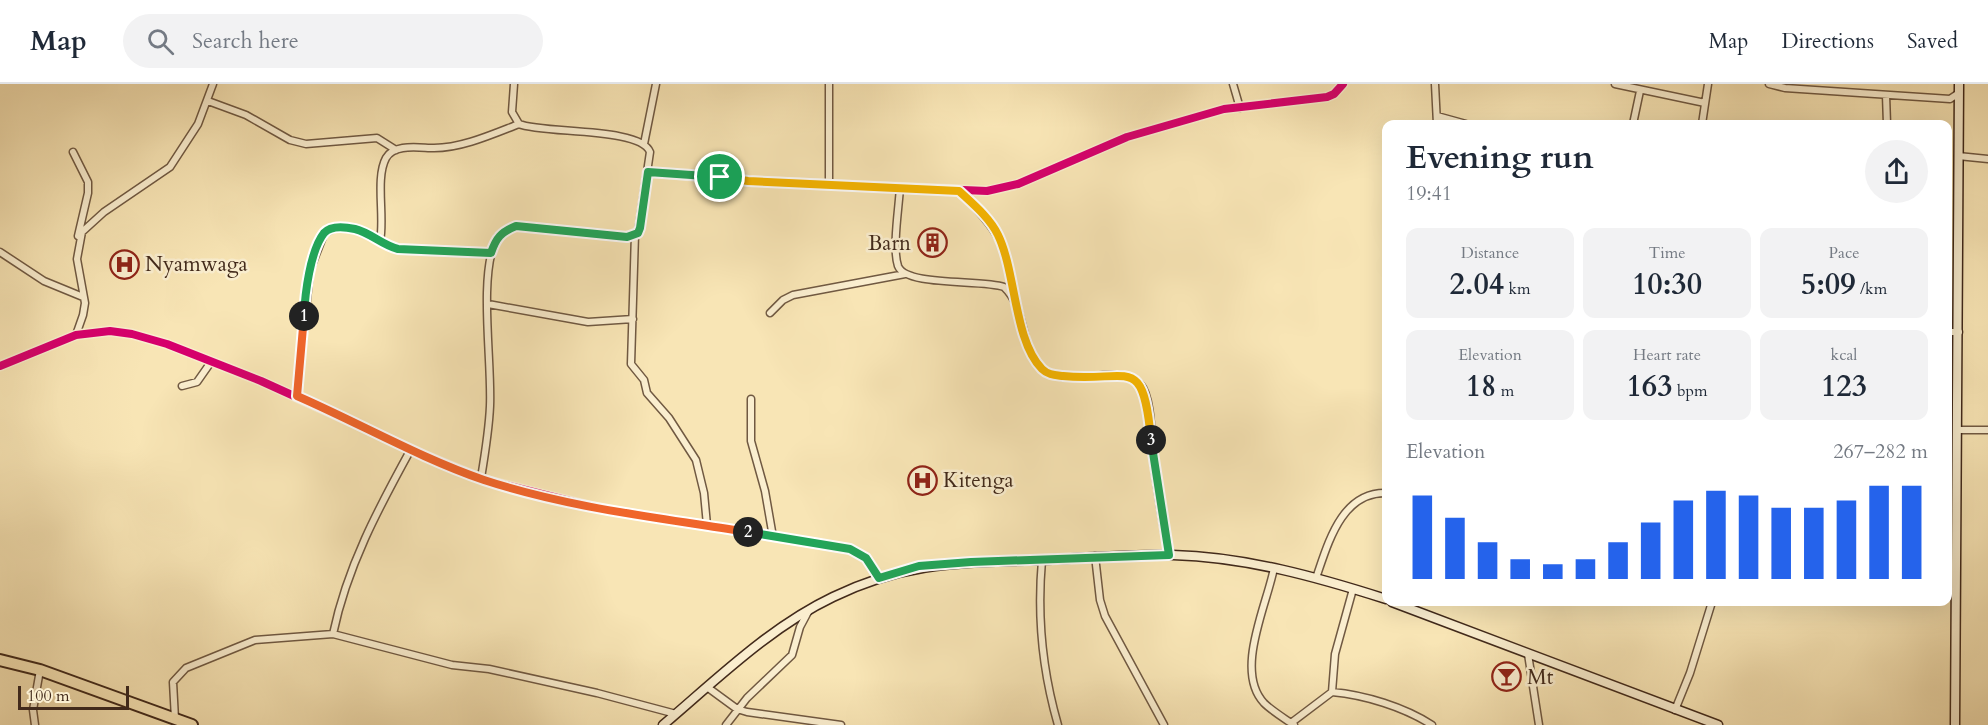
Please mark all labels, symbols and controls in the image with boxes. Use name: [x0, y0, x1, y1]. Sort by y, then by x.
search box: [123, 14, 543, 68]
text: Map: [30, 22, 87, 60]
icon: search: [144, 25, 177, 58]
text: Search here: [192, 26, 299, 56]
text: Map: [1708, 27, 1748, 56]
text: Directions: [1781, 27, 1874, 56]
text: Saved: [1907, 27, 1958, 56]
text: Evening run: [1406, 135, 1594, 180]
button: share: [1865, 140, 1928, 203]
pin: [694, 151, 745, 202]
icon: arrive: [703, 160, 736, 193]
text: 19:41: [1406, 180, 1452, 207]
building icon: Barn: [916, 227, 948, 259]
place label: Barn: [868, 229, 911, 258]
text: Distance: [1461, 242, 1519, 264]
text: Time: [1648, 242, 1686, 264]
text: Pace: [1829, 242, 1859, 264]
hospital icon: Nyamwaga: [108, 248, 140, 280]
place label: Nyamwaga: [145, 250, 248, 279]
text: 2.04: [1449, 264, 1504, 305]
text: 10:30: [1632, 264, 1702, 305]
text: 5:09: [1801, 264, 1856, 305]
text: km: [1504, 278, 1531, 300]
text: /km: [1856, 278, 1887, 300]
pin: 1: [289, 301, 319, 331]
text: 1: [300, 305, 308, 327]
text: Elevation: [1458, 344, 1522, 366]
text: Heart rate: [1633, 344, 1701, 366]
text: kcal: [1831, 344, 1857, 366]
text: 18: [1466, 366, 1496, 407]
text: 163: [1626, 366, 1673, 407]
text: 123: [1821, 366, 1867, 407]
text: m: [1496, 380, 1514, 402]
text: bpm: [1673, 380, 1708, 402]
pin: 3: [1136, 425, 1166, 455]
text: 3: [1147, 429, 1155, 451]
text: Elevation: [1406, 438, 1485, 465]
text: 267–282 m: [1833, 438, 1928, 465]
hospital icon: Kitenga: [906, 464, 938, 496]
place label: Kitenga: [943, 466, 1014, 495]
pin: 2: [733, 517, 763, 547]
text: 2: [744, 521, 752, 543]
bar icon: Mt: [1490, 661, 1522, 693]
place label: Mt: [1527, 663, 1554, 692]
scale bar: [18, 683, 129, 710]
text: 100 m: [27, 685, 69, 707]

